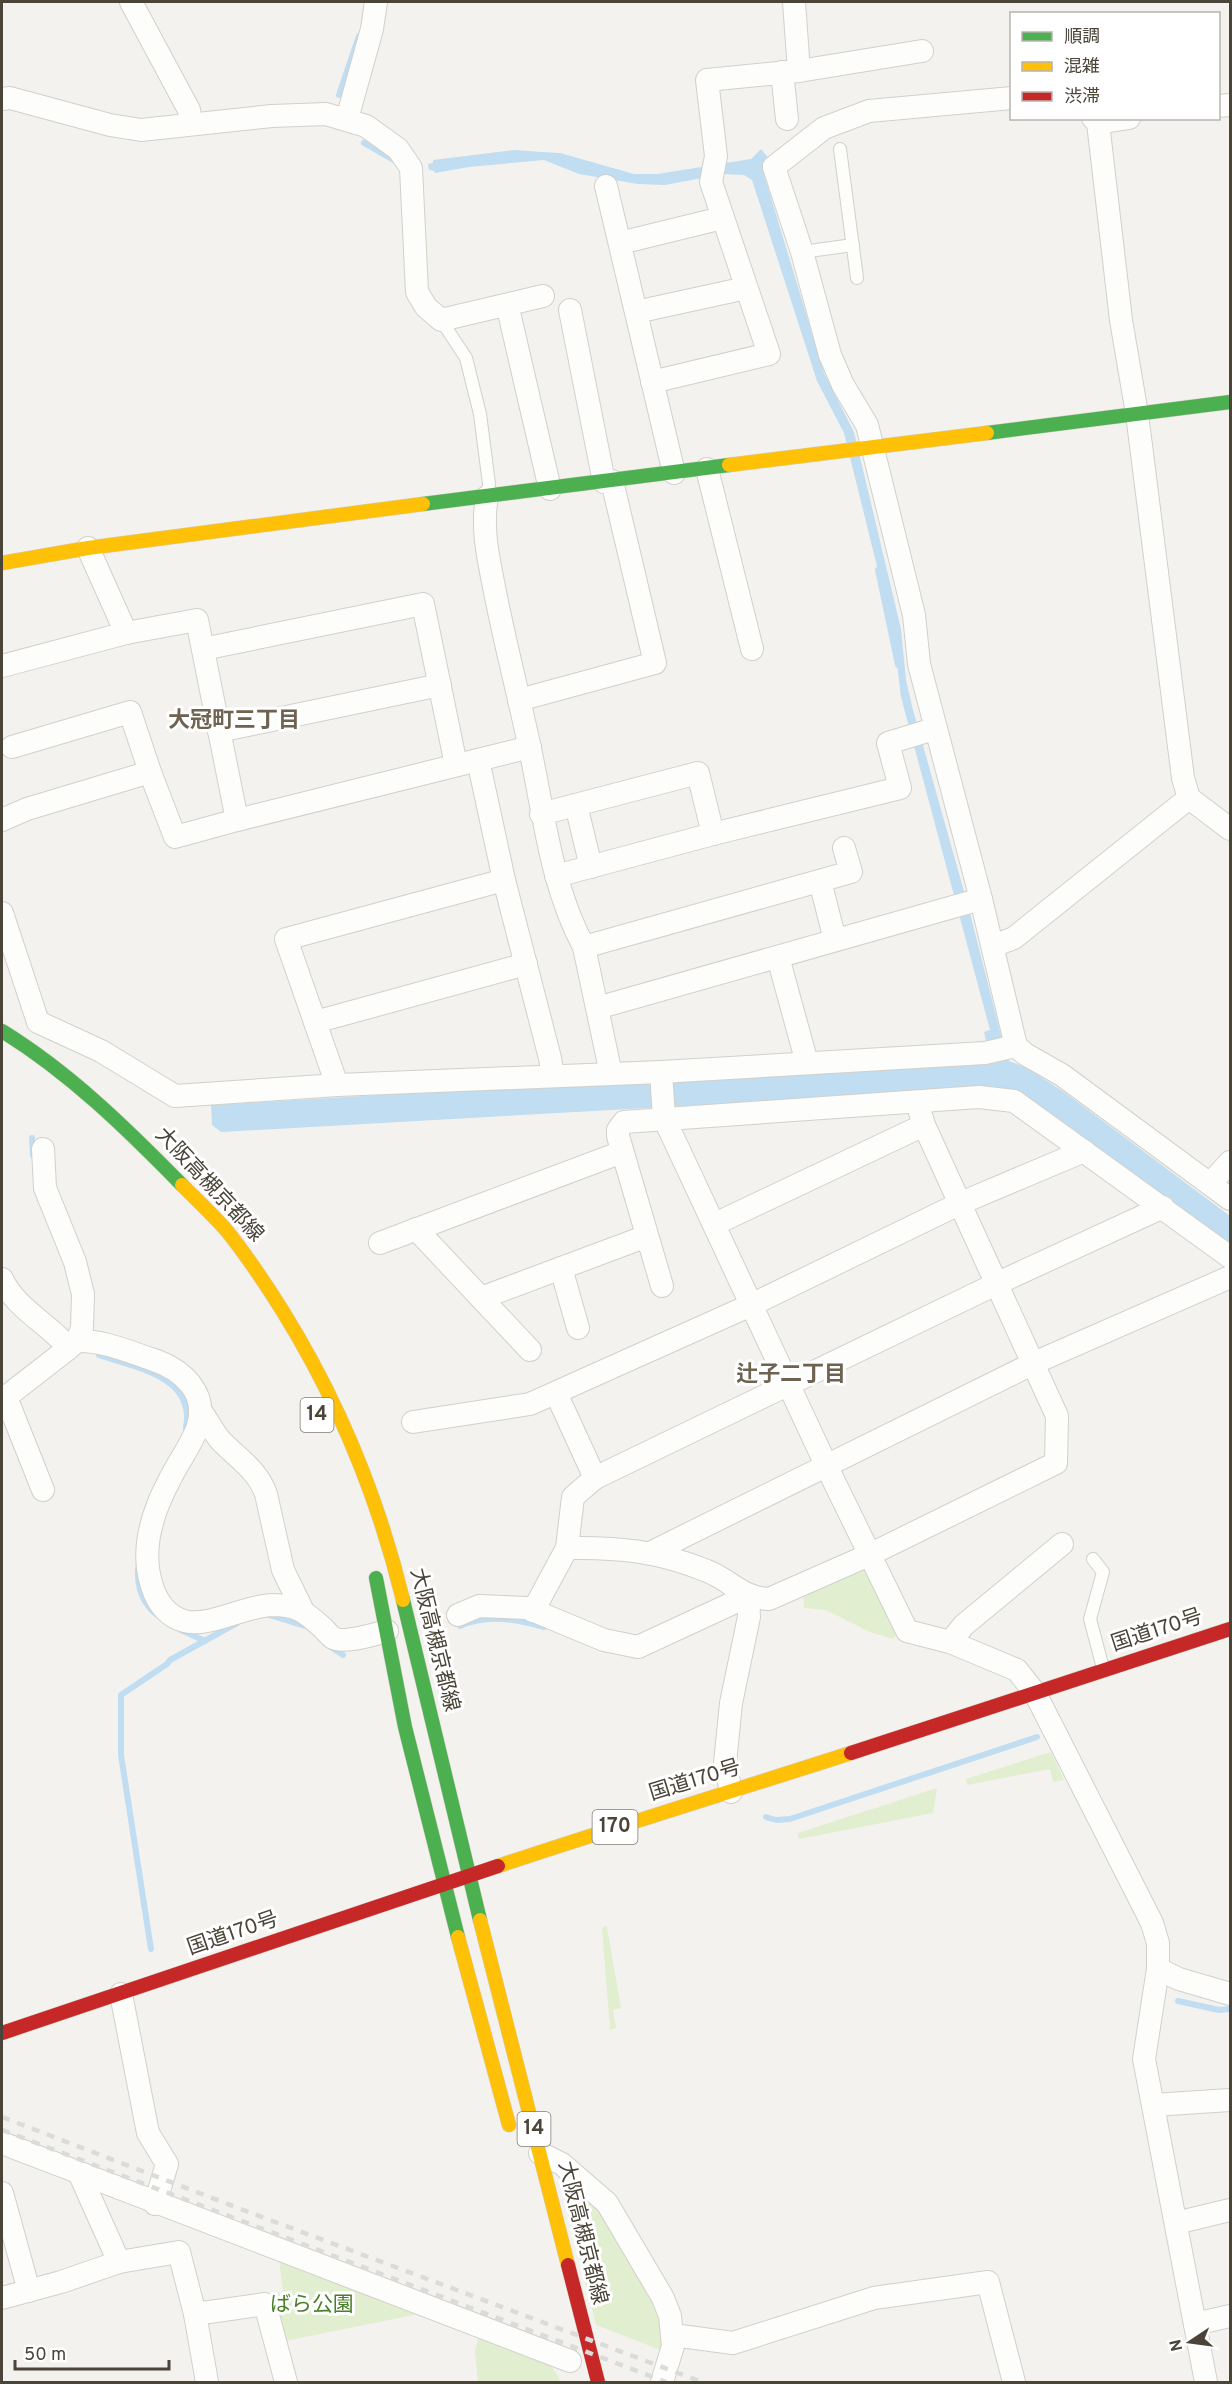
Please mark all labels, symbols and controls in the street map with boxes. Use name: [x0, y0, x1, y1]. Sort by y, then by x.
legend: [1010, 12, 1220, 120]
text: 順調: [1064, 26, 1100, 49]
text: 混雑: [1064, 56, 1100, 79]
text: 渋滞: [1064, 86, 1100, 109]
district label: 大冠町三丁目: [168, 708, 300, 735]
street label: 大阪高槻京都線: [149, 1122, 269, 1248]
district label: 辻子二丁目: [736, 1362, 846, 1389]
road number: 14: [300, 1398, 334, 1432]
street label: 大阪高槻京都線: [403, 1565, 465, 1715]
street label: 国道170号: [1108, 1604, 1206, 1658]
street label: 国道170号: [646, 1754, 744, 1808]
road number: 170: [592, 1810, 638, 1844]
street label: 国道170号: [184, 1906, 282, 1962]
road number: 14: [518, 2112, 550, 2146]
street label: 大阪高槻京都線: [551, 2158, 613, 2308]
park label: ばら公園: [270, 2292, 354, 2319]
north arrow: [1160, 2312, 1220, 2372]
scale bar: [15, 2333, 170, 2371]
text: N: [1166, 2337, 1188, 2353]
text: 50 m: [24, 2344, 66, 2367]

